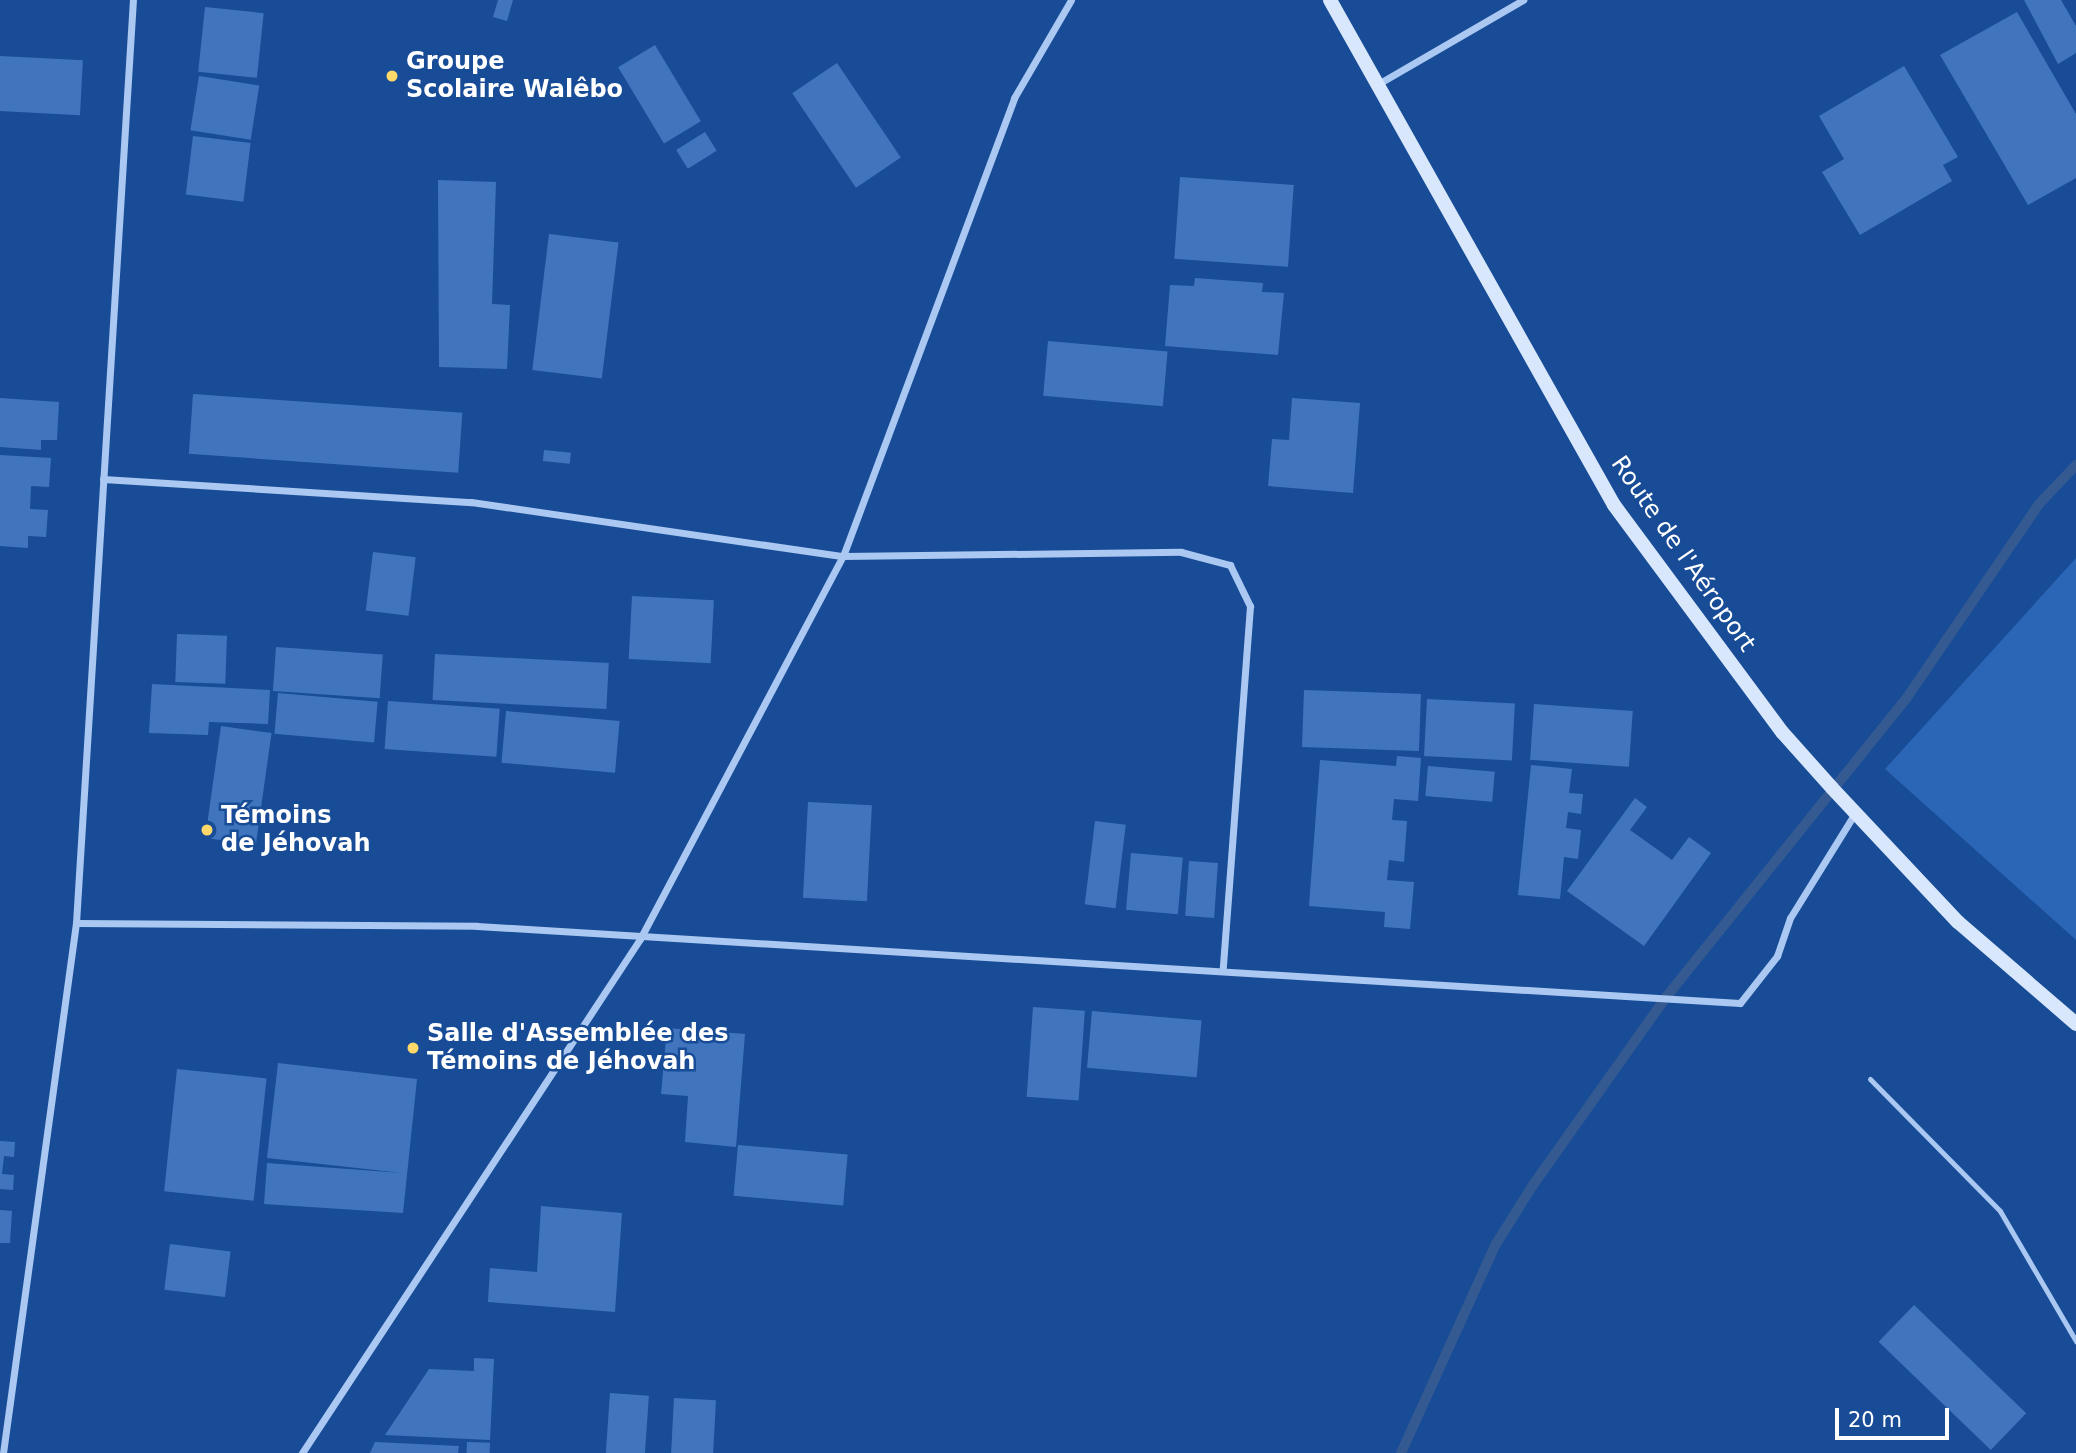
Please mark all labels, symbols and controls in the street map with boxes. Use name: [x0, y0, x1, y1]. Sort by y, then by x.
place label: Groupe Scolaire Walêbo: [406, 48, 623, 104]
marker: Groupe Scolaire Walêbo: [384, 68, 400, 84]
street label: Route de l'Aéroport: [1605, 451, 1761, 657]
place label: Témoins de Jéhovah: [221, 802, 371, 858]
marker: Témoins de Jéhovah: [199, 822, 215, 838]
place label: Salle d'Assemblée des Témoins de Jéhovah: [427, 1020, 729, 1076]
marker: Salle d'Assemblée des Témoins de Jéhovah: [405, 1040, 421, 1056]
scale bar: [1838, 1394, 1952, 1438]
text: 20 m: [1848, 1408, 1902, 1432]

